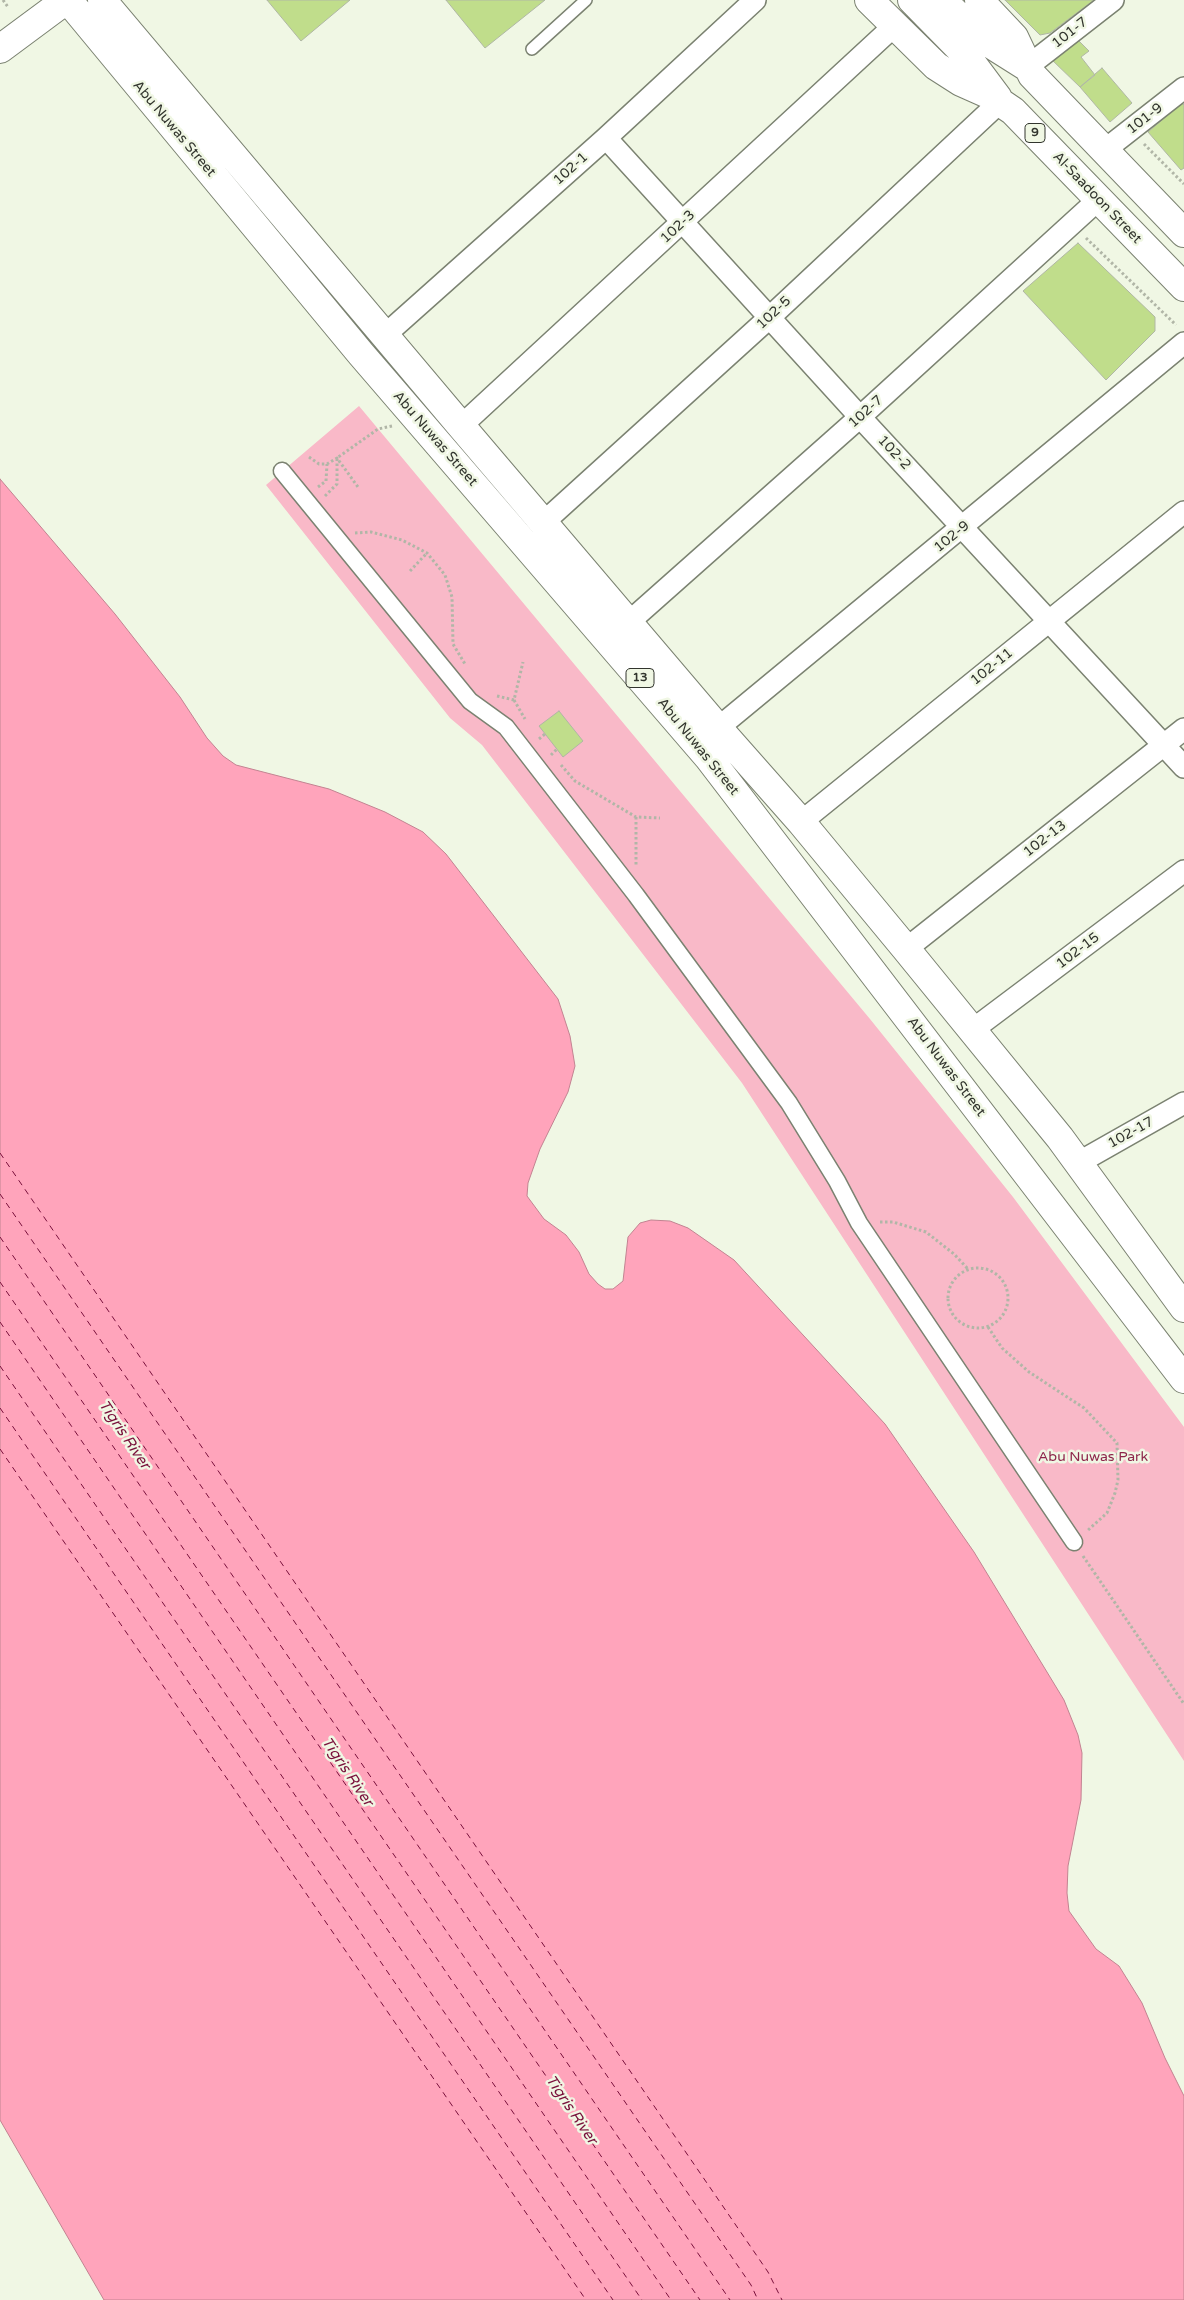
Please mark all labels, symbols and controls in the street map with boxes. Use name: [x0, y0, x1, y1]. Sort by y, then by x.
street label: 101-7: [1049, 14, 1091, 52]
street label: Abu Nuwas Street: [129, 78, 219, 180]
street label: 101-9: [1124, 100, 1166, 138]
road number: 9: [1025, 124, 1045, 142]
street label: 102-1: [550, 149, 592, 189]
street label: Al-Saadoon Street: [1049, 149, 1145, 247]
street label: 102-3: [657, 207, 699, 247]
street label: 102-5: [753, 293, 795, 333]
street label: Abu Nuwas Street: [389, 388, 481, 490]
street label: 102-7: [845, 392, 887, 432]
street label: 102-2: [874, 432, 914, 474]
street label: 102-9: [931, 518, 973, 556]
street label: 102-11: [967, 645, 1017, 689]
road number: 13: [626, 668, 654, 688]
street label: Abu Nuwas Street: [654, 695, 742, 799]
street label: 102-13: [1020, 817, 1070, 861]
street label: 102-15: [1053, 929, 1103, 973]
street label: Abu Nuwas Street: [903, 1014, 989, 1120]
street label: 102-17: [1105, 1114, 1157, 1152]
water label: Tigris River: [94, 1397, 154, 1473]
park label: Abu Nuwas Park: [1038, 1449, 1148, 1465]
water label: Tigris River: [317, 1734, 377, 1810]
water label: Tigris River: [541, 2072, 601, 2148]

